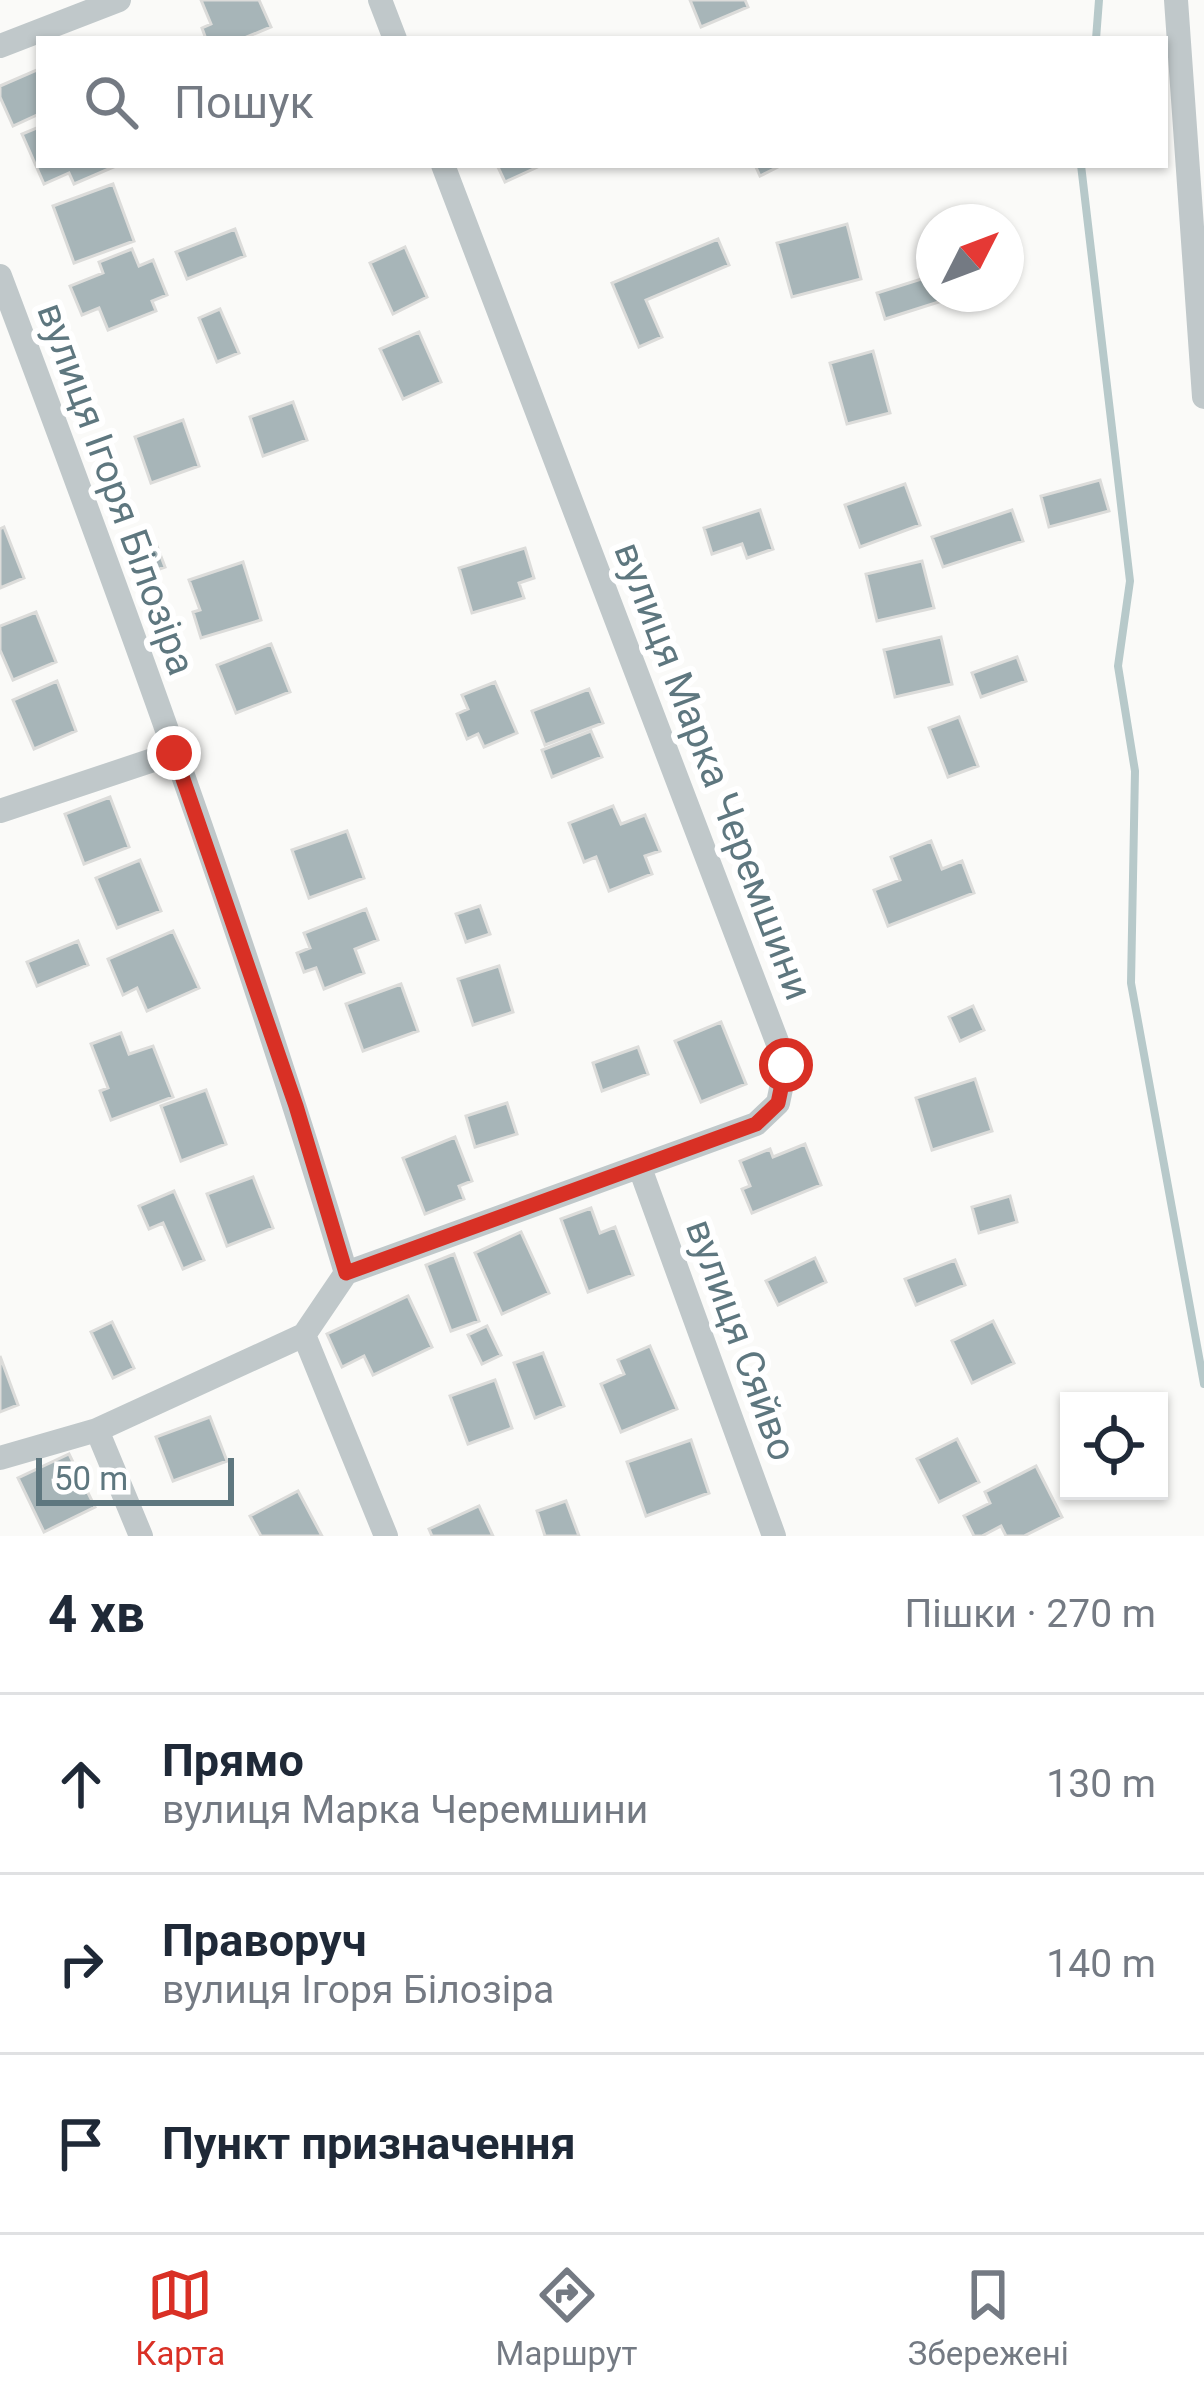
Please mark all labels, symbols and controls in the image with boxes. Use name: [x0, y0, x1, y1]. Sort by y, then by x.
search box: [36, 36, 1168, 168]
icon: search: [78, 69, 144, 135]
text: Пошук: [174, 76, 314, 129]
north arrow: [916, 204, 1024, 312]
street label: вулиця Ігоря Білозіра: [27, 297, 205, 681]
street label: вулиця Марка Черемшини: [604, 536, 822, 1006]
route end: [147, 726, 201, 780]
route start: [759, 1038, 813, 1092]
street label: вулиця Сяйво: [676, 1213, 806, 1467]
map controls: [1060, 1392, 1168, 1500]
button: locate: [1060, 1392, 1168, 1500]
scale bar: [36, 1452, 234, 1505]
text: 50 m: [54, 1459, 128, 1498]
text: 4 хв: [48, 1585, 145, 1644]
text: Пішки · 270 m: [904, 1591, 1156, 1637]
text: Прямо: [162, 1734, 304, 1787]
icon: ahead: [48, 1751, 114, 1817]
text: 130 m: [1046, 1761, 1156, 1807]
text: вулиця Марка Черемшини: [162, 1787, 648, 1833]
text: Праворуч: [162, 1914, 367, 1967]
icon: right: [48, 1931, 114, 1997]
text: 140 m: [1046, 1941, 1156, 1987]
text: вулиця Ігоря Білозіра: [162, 1967, 554, 2013]
icon: arrive: [48, 2111, 114, 2177]
text: Пункт призначення: [162, 2117, 576, 2170]
tab: Карта: [135, 2262, 225, 2373]
tab: Маршрут: [496, 2262, 637, 2373]
tab: Збережені: [908, 2262, 1069, 2373]

